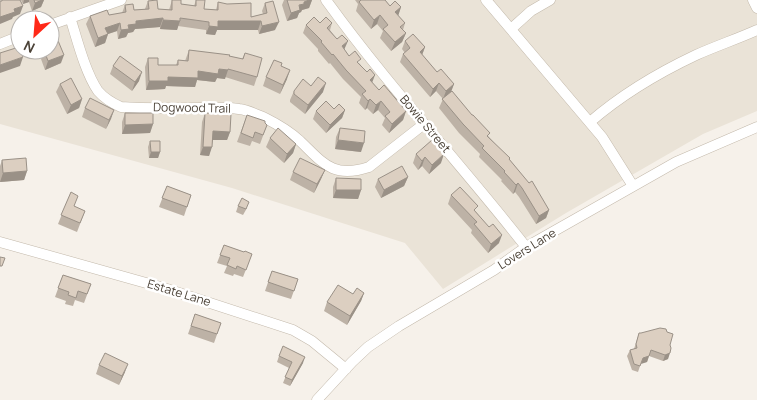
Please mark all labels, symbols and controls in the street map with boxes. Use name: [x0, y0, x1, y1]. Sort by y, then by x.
north arrow: [10, 10, 60, 60]
text: N: [20, 36, 38, 58]
street label: Bowie Street: [396, 91, 455, 156]
street label: Dogwood Trail: [153, 98, 231, 117]
street label: Lovers Lane: [494, 224, 559, 273]
street label: Estate Lane: [145, 275, 213, 310]

